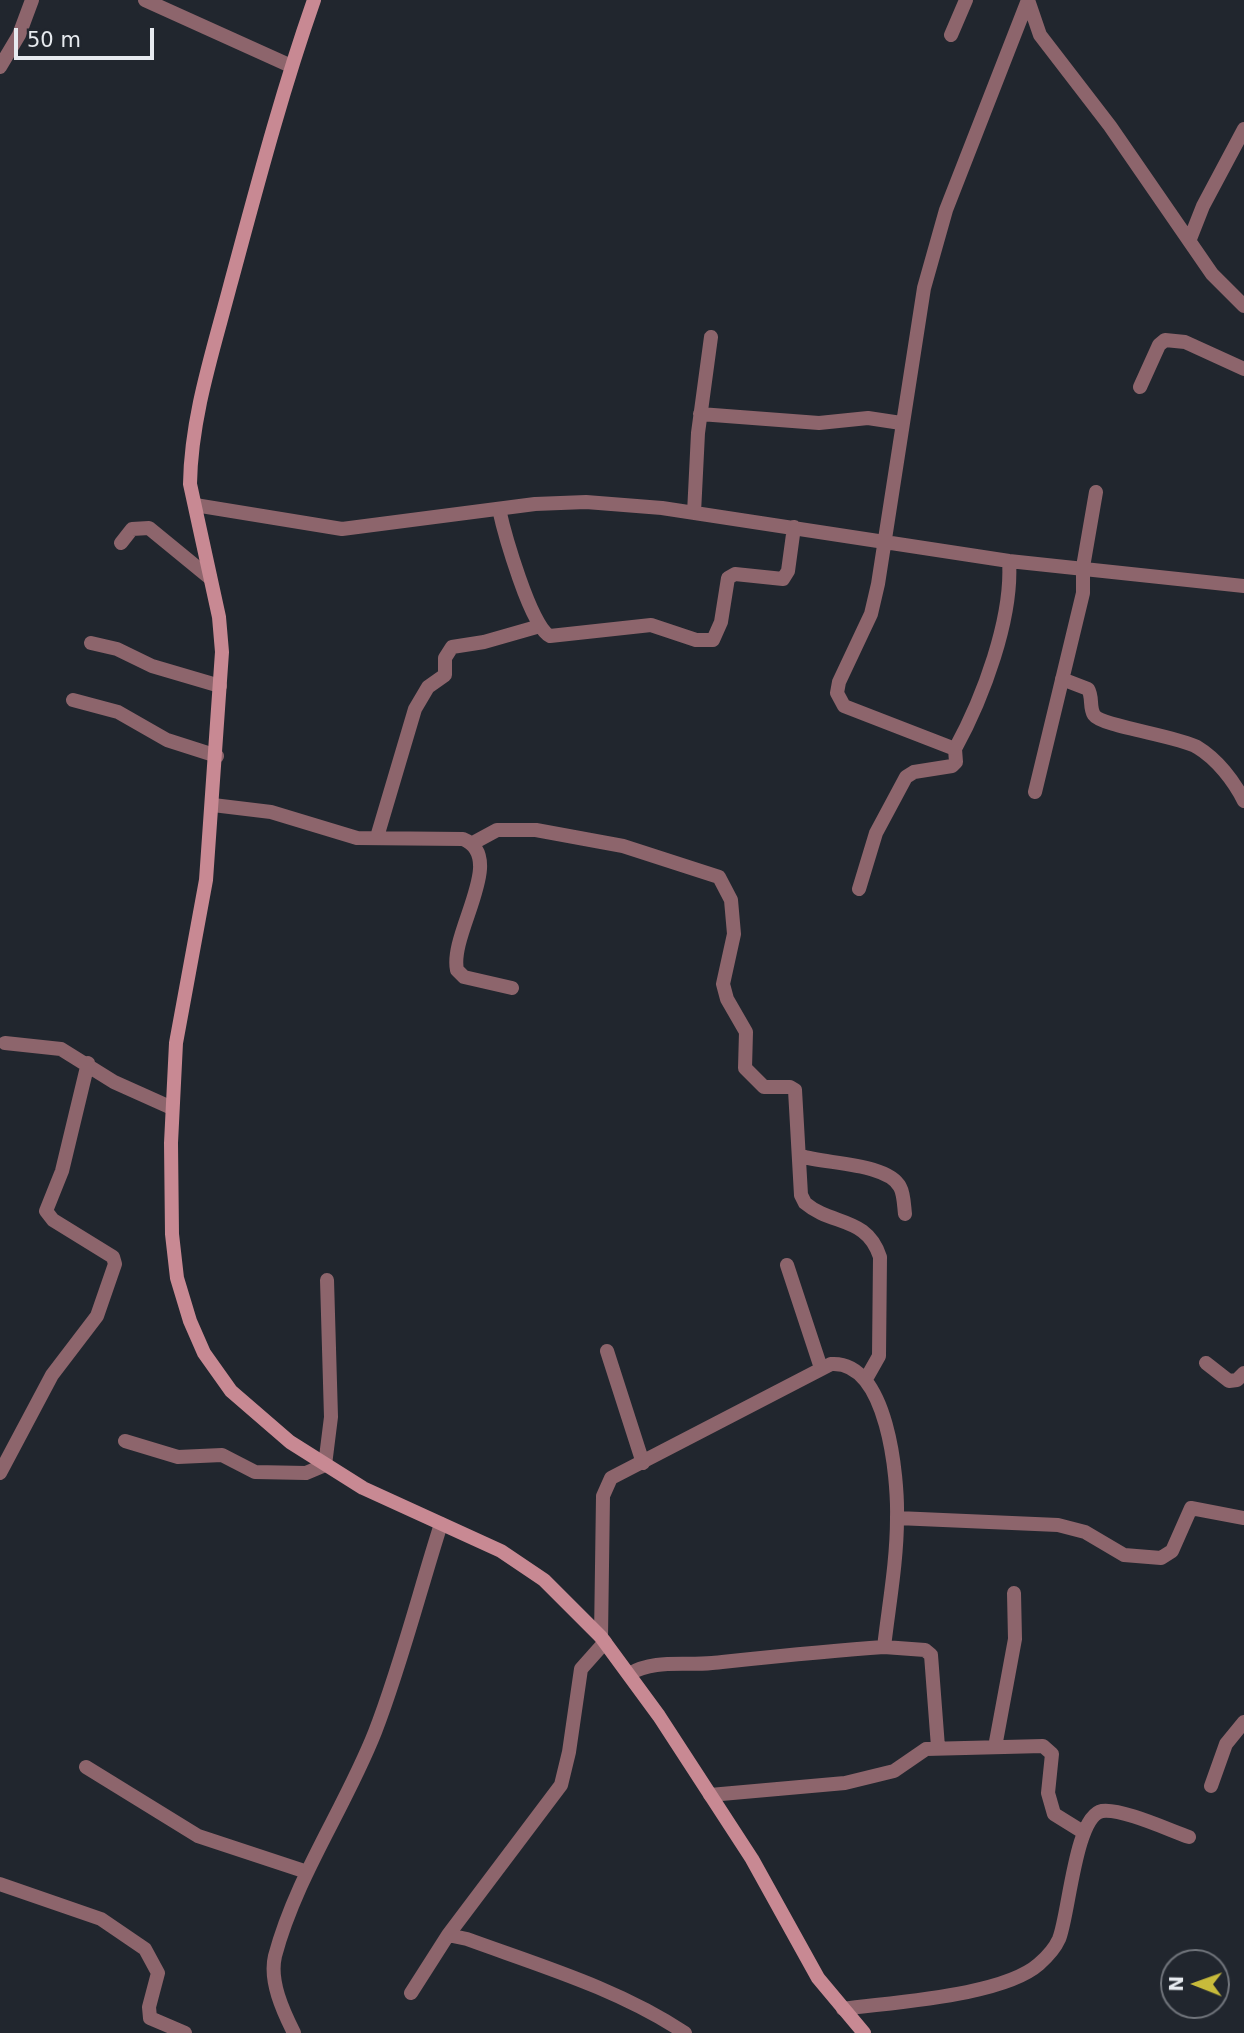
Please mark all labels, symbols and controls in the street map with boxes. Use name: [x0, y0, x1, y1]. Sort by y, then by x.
scale bar: [18, 14, 158, 58]
text: 50 m: [27, 28, 81, 52]
north arrow: [1160, 1949, 1230, 2019]
text: N: [1165, 1976, 1187, 1992]

